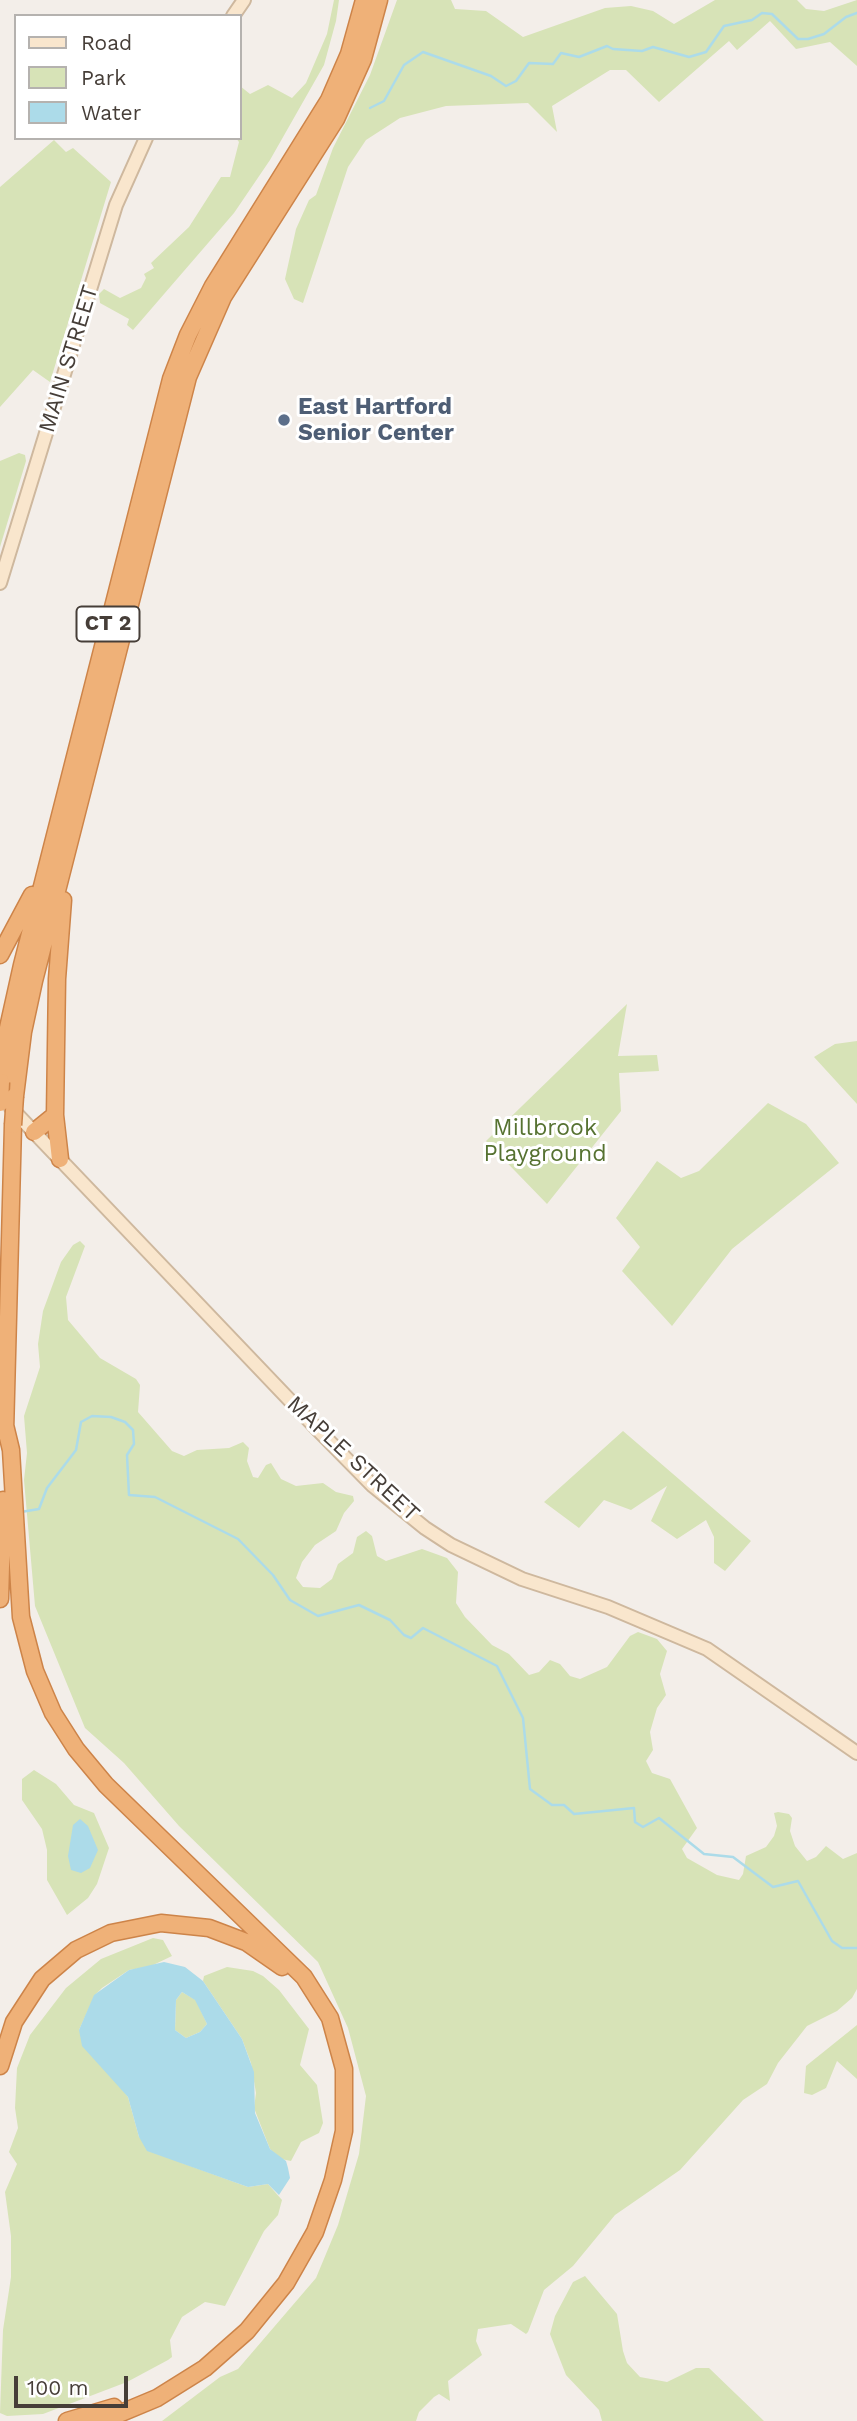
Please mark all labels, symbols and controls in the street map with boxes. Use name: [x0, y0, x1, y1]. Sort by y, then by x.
legend: [14, 14, 242, 140]
text: Road: [81, 30, 132, 55]
text: Park: [81, 65, 126, 90]
text: Water: [81, 100, 141, 125]
street label: MAIN STREET: [33, 282, 105, 436]
place label: East Hartford Senior Center: [298, 393, 454, 447]
marker: East Hartford Senior Center: [276, 412, 292, 428]
road number: CT 2: [76, 606, 140, 642]
park label: Millbrook Playground: [483, 1114, 607, 1168]
street label: MAPLE STREET: [281, 1390, 425, 1528]
scale bar: [18, 2362, 131, 2406]
text: 100 m: [27, 2375, 89, 2400]

